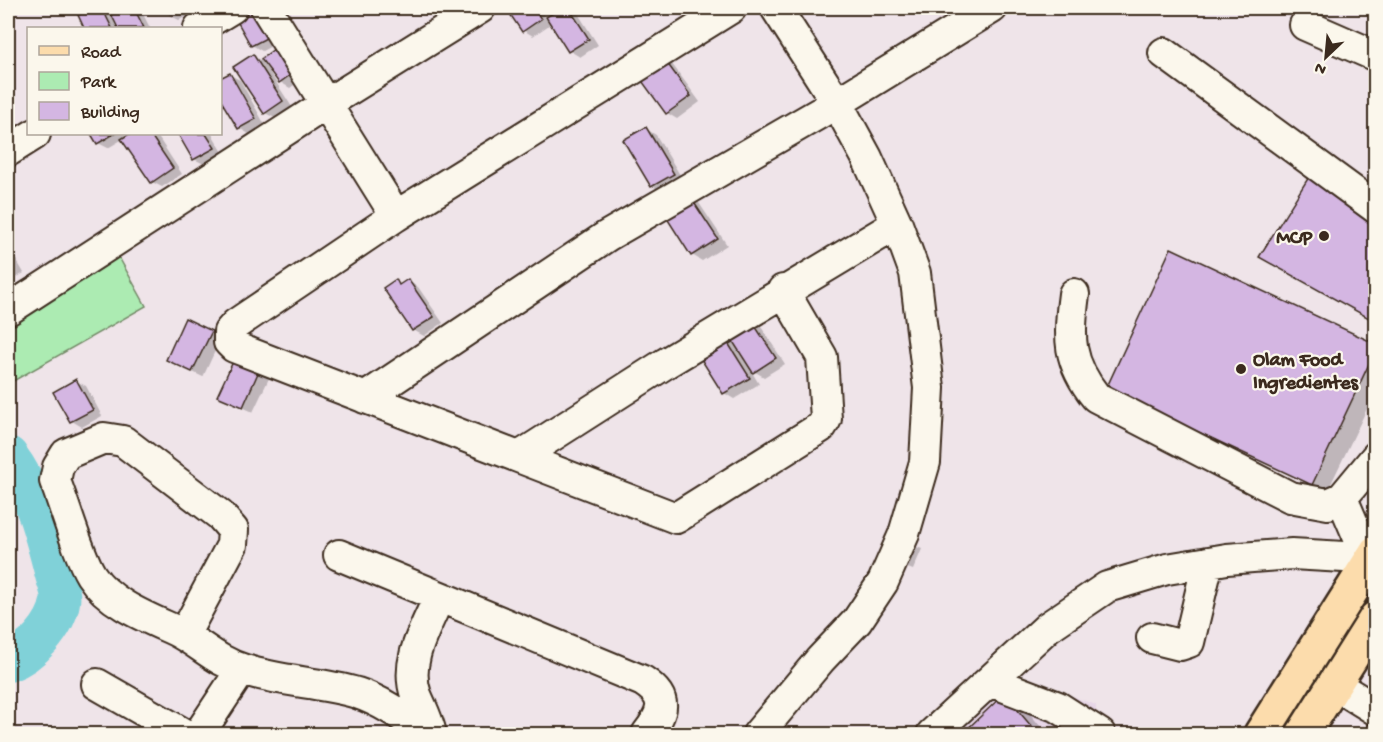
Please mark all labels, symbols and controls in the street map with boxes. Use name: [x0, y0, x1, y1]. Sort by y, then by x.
legend: [27, 27, 222, 135]
north arrow: [1296, 27, 1356, 87]
text: Road: [81, 43, 122, 64]
text: N: [1312, 56, 1330, 78]
text: Park: [80, 73, 117, 94]
text: Building: [80, 103, 140, 124]
place label: MCP: [1276, 228, 1313, 251]
marker: MCP: [1317, 229, 1331, 243]
place label: Olam Food Ingredientes: [1253, 350, 1359, 396]
marker: Olam Food Ingredientes: [1234, 362, 1248, 376]

